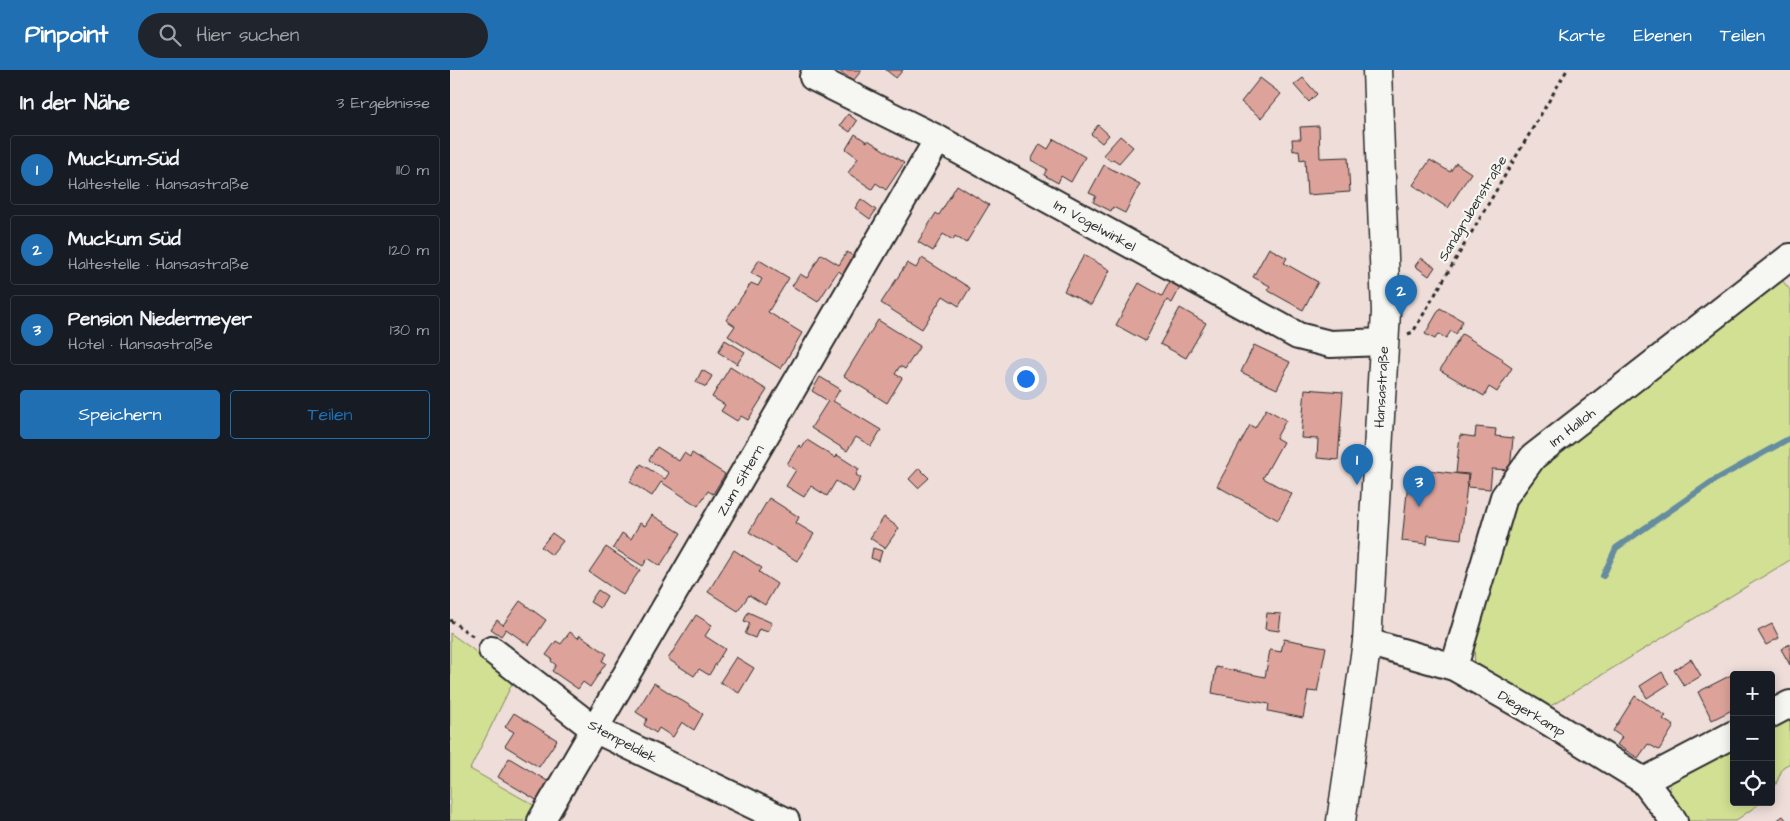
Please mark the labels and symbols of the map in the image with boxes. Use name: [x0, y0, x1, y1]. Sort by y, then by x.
street label: Sandgrubenstraße: [1433, 152, 1513, 265]
street label: Im Vogelwinkel: [1050, 195, 1139, 257]
pin: 2: [1385, 275, 1417, 316]
street label: Hansastraße: [1370, 345, 1394, 428]
your location: [1013, 366, 1039, 392]
street label: Im Halloh: [1545, 403, 1600, 452]
street label: Zum Sittern: [712, 441, 769, 520]
pin: 1: [1341, 444, 1373, 485]
pin: 3: [1403, 466, 1435, 507]
street label: Diegerkamp: [1494, 686, 1569, 742]
street label: Stempeldiek: [584, 715, 661, 769]

